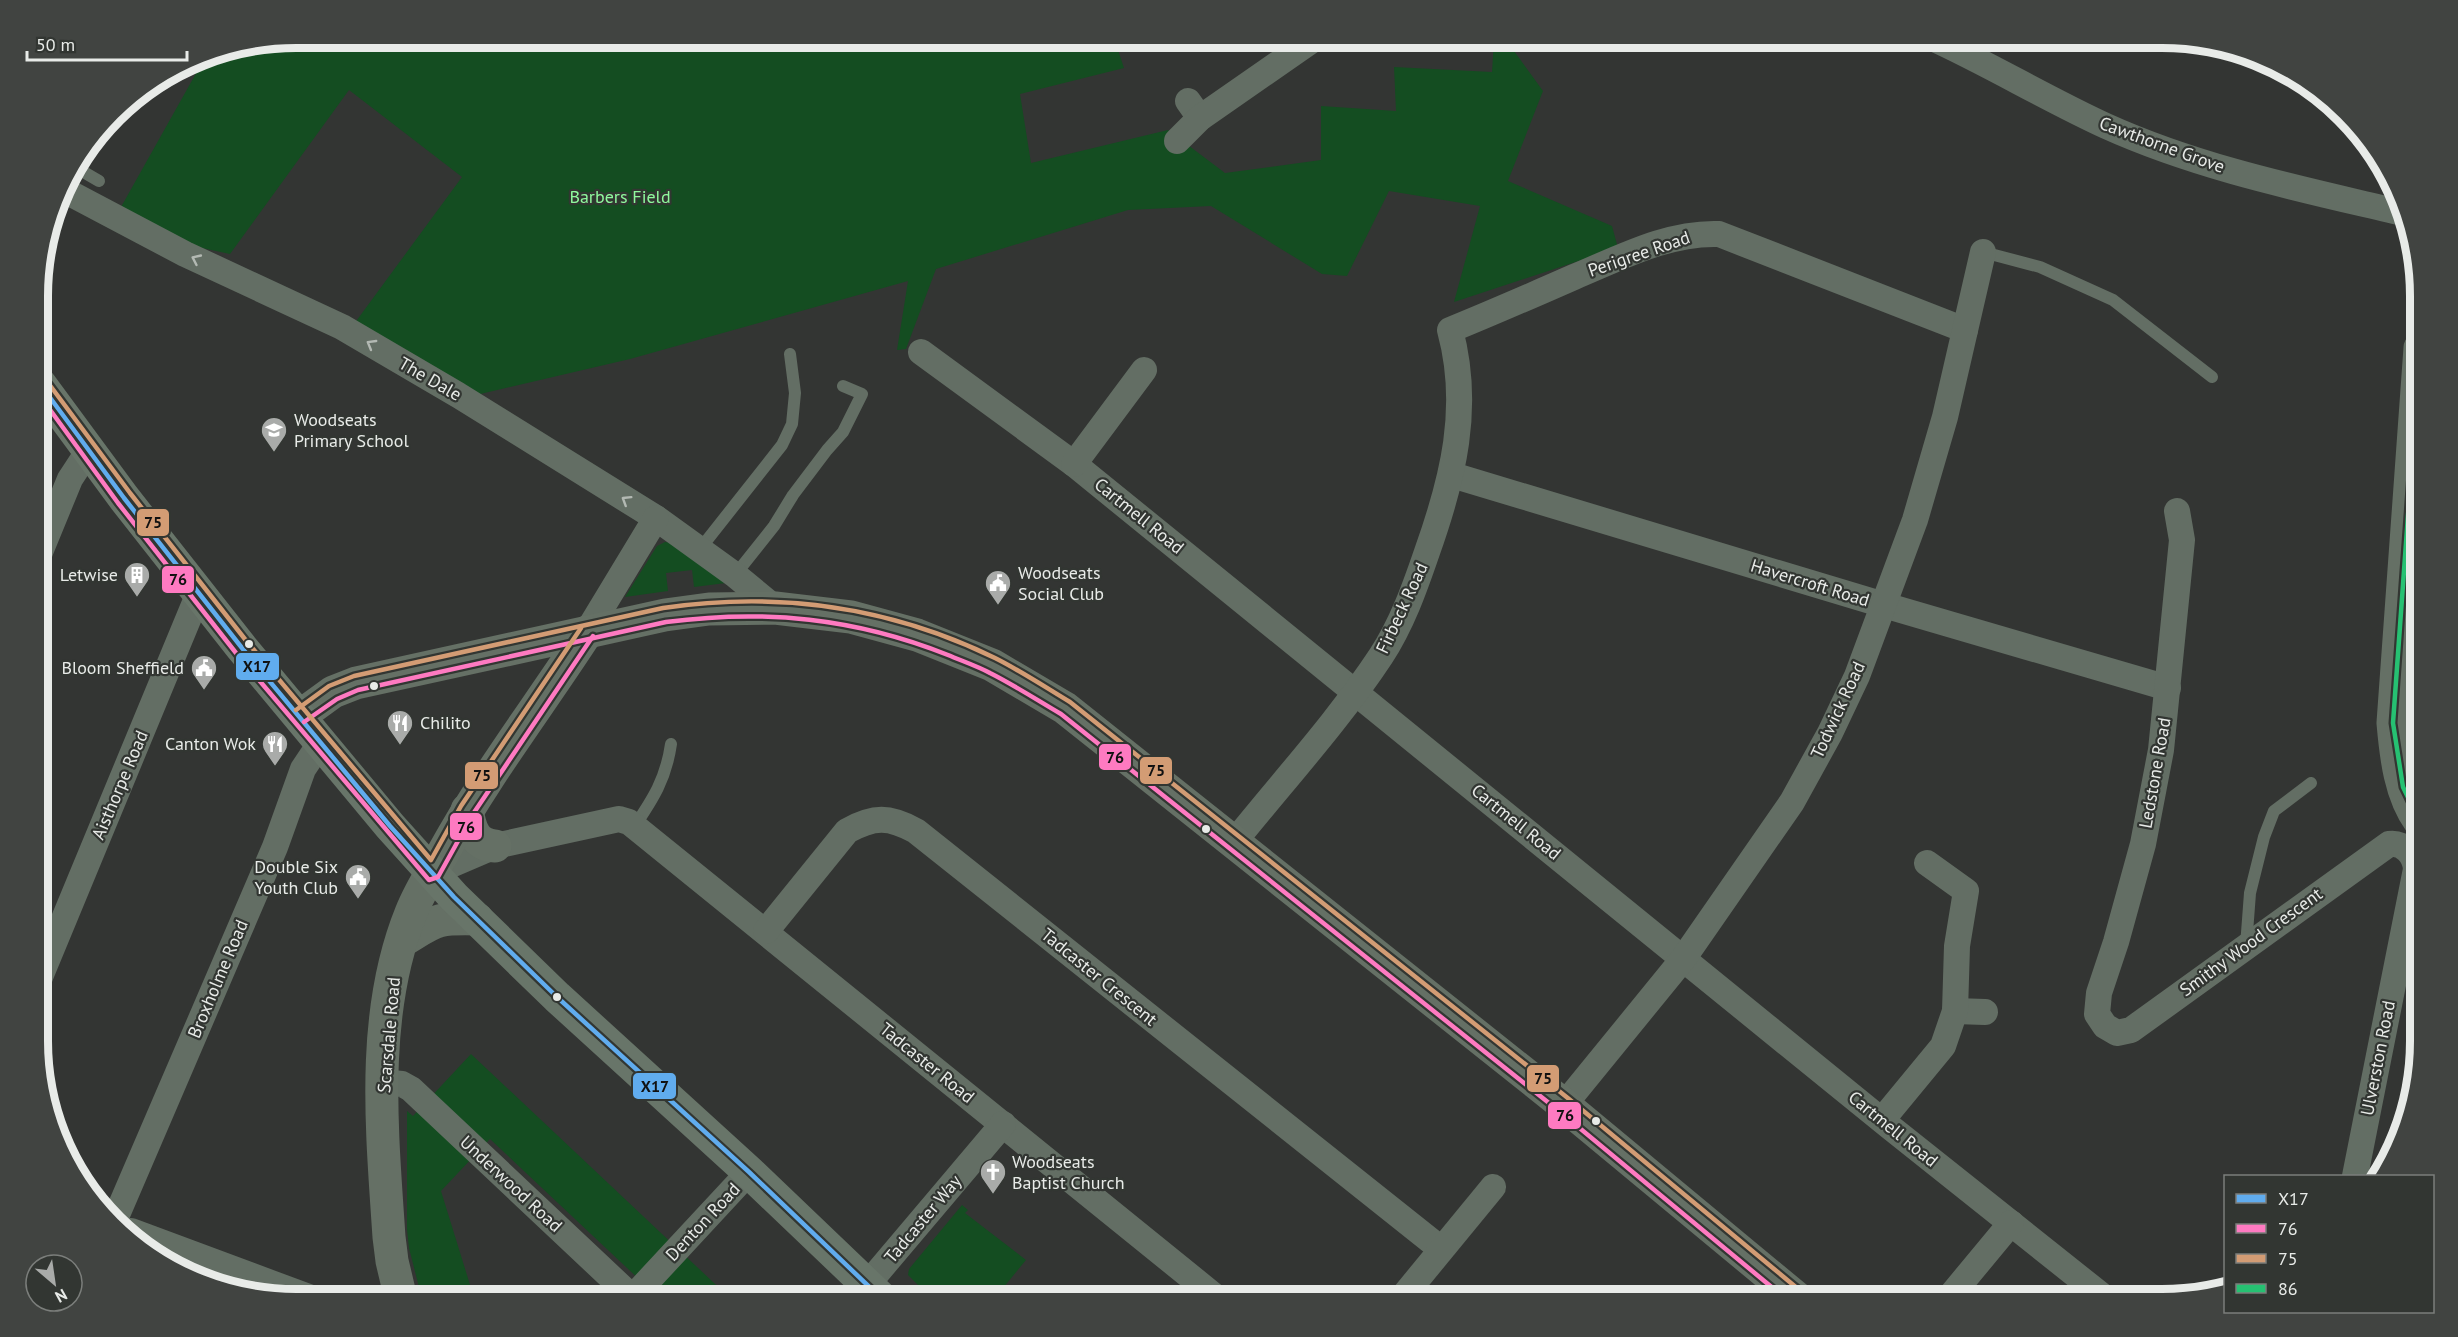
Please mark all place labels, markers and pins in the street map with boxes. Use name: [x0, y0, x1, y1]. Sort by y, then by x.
place label: Woodseats Primary School: [294, 408, 409, 452]
school or university icon: Woodseats Primary School: [259, 415, 289, 453]
building icon: Letwise: [122, 560, 152, 598]
place label: Woodseats Social Club: [1018, 561, 1104, 605]
place label: Letwise: [60, 563, 118, 586]
public building icon: Woodseats Social Club: [983, 568, 1013, 606]
unlabelled marker: [243, 638, 255, 650]
public building icon: Bloom Sheffield: [189, 653, 219, 691]
place label: Bloom Sheffield: [61, 656, 184, 679]
unlabelled marker: [368, 680, 380, 692]
restaurant icon: Chilito: [385, 708, 415, 746]
place label: Chilito: [420, 711, 471, 734]
restaurant icon: Canton Wok: [260, 729, 290, 767]
place label: Canton Wok: [165, 732, 256, 755]
unlabelled marker: [1200, 823, 1212, 835]
place label: Double Six Youth Club: [254, 855, 338, 899]
public building icon: Double Six Youth Club: [343, 862, 373, 900]
unlabelled marker: [551, 991, 563, 1003]
unlabelled marker: [1590, 1115, 1602, 1127]
place label: Woodseats Baptist Church: [1012, 1150, 1125, 1194]
church icon: Woodseats Baptist Church: [978, 1157, 1008, 1195]

